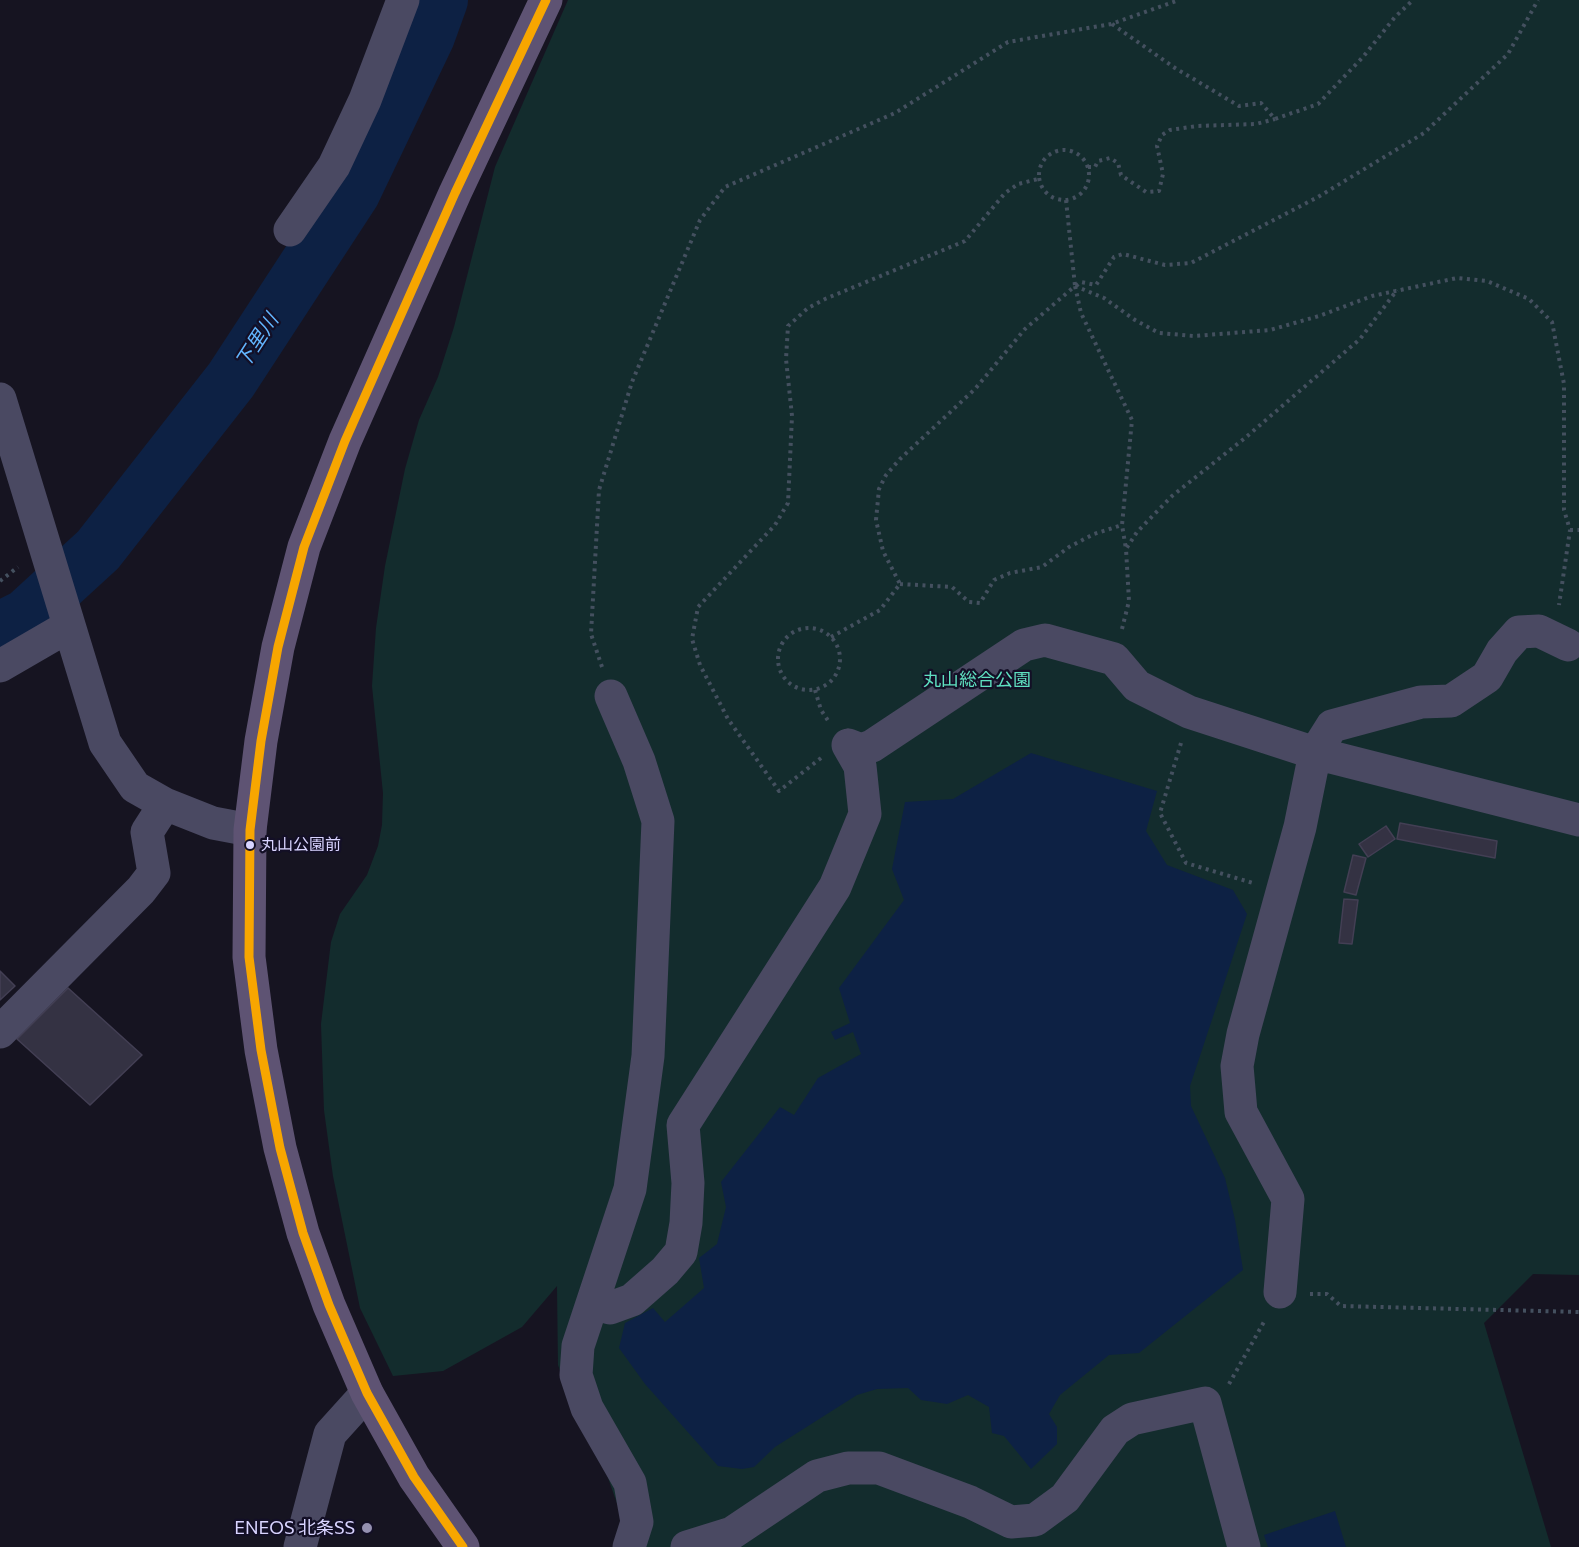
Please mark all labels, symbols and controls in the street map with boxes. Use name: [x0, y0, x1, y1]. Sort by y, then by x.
water label: 下里川: [231, 309, 283, 373]
park label: 丸山総合公園: [923, 669, 1031, 691]
place label: 丸山公園前: [261, 835, 341, 855]
marker: 丸山公園前: [244, 839, 256, 851]
place label: ENEOS 北条SS: [234, 1517, 355, 1539]
marker: ENEOS 北条SS: [360, 1521, 374, 1535]

